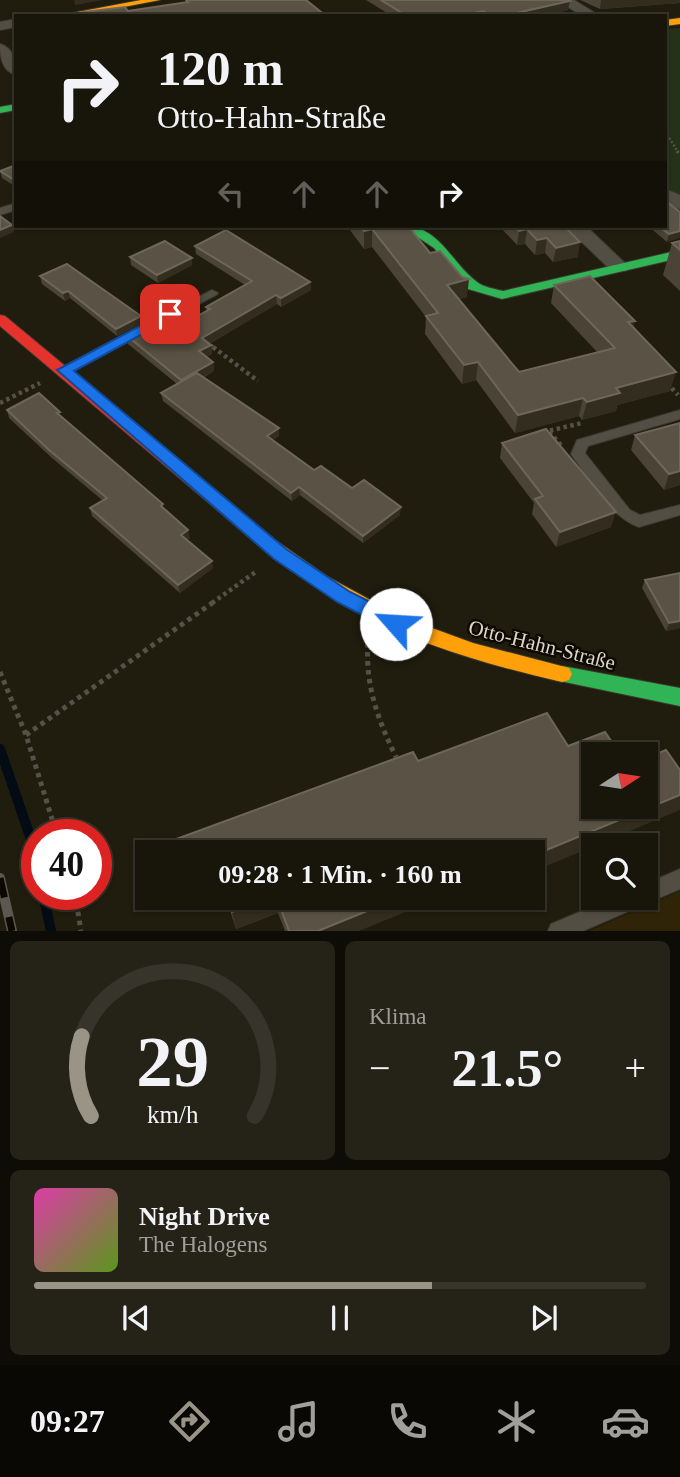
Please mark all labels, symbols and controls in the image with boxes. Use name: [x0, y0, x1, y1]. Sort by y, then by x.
text: 120 m: [157, 41, 284, 96]
icon: right: [42, 42, 133, 133]
text: Otto-Hahn-Straße: [157, 99, 386, 135]
icon: left: [212, 175, 250, 213]
icon: ahead: [285, 175, 323, 213]
icon: ahead: [358, 175, 396, 213]
icon: right: [431, 175, 469, 213]
pin: [140, 284, 200, 344]
icon: arrive: [151, 295, 189, 333]
position arrow: [359, 587, 433, 661]
street label: Otto-Hahn-Straße: [466, 615, 618, 675]
north arrow: [581, 742, 658, 819]
map controls: [581, 742, 658, 910]
speed limit sign: 40: [21, 819, 112, 910]
button: search: [581, 833, 658, 910]
text: 09:28 · 1 Min. · 160 m: [218, 860, 462, 889]
text: Klima: [369, 1004, 427, 1029]
text: 29: [136, 1022, 209, 1103]
text: 21.5°: [452, 1040, 563, 1097]
text: −: [369, 1047, 390, 1089]
text: +: [625, 1047, 646, 1089]
text: km/h: [147, 1101, 199, 1128]
text: Night Drive: [139, 1202, 270, 1231]
text: The Halogens: [139, 1232, 267, 1257]
icon: previous: [117, 1299, 155, 1337]
icon: pause: [321, 1299, 359, 1337]
icon: next: [525, 1299, 563, 1337]
icon: directions: [165, 1397, 214, 1446]
icon: music: [274, 1397, 323, 1446]
icon: phone: [383, 1397, 432, 1446]
icon: climate: [492, 1397, 541, 1446]
icon: car: [601, 1397, 650, 1446]
text: 09:27: [30, 1403, 105, 1439]

